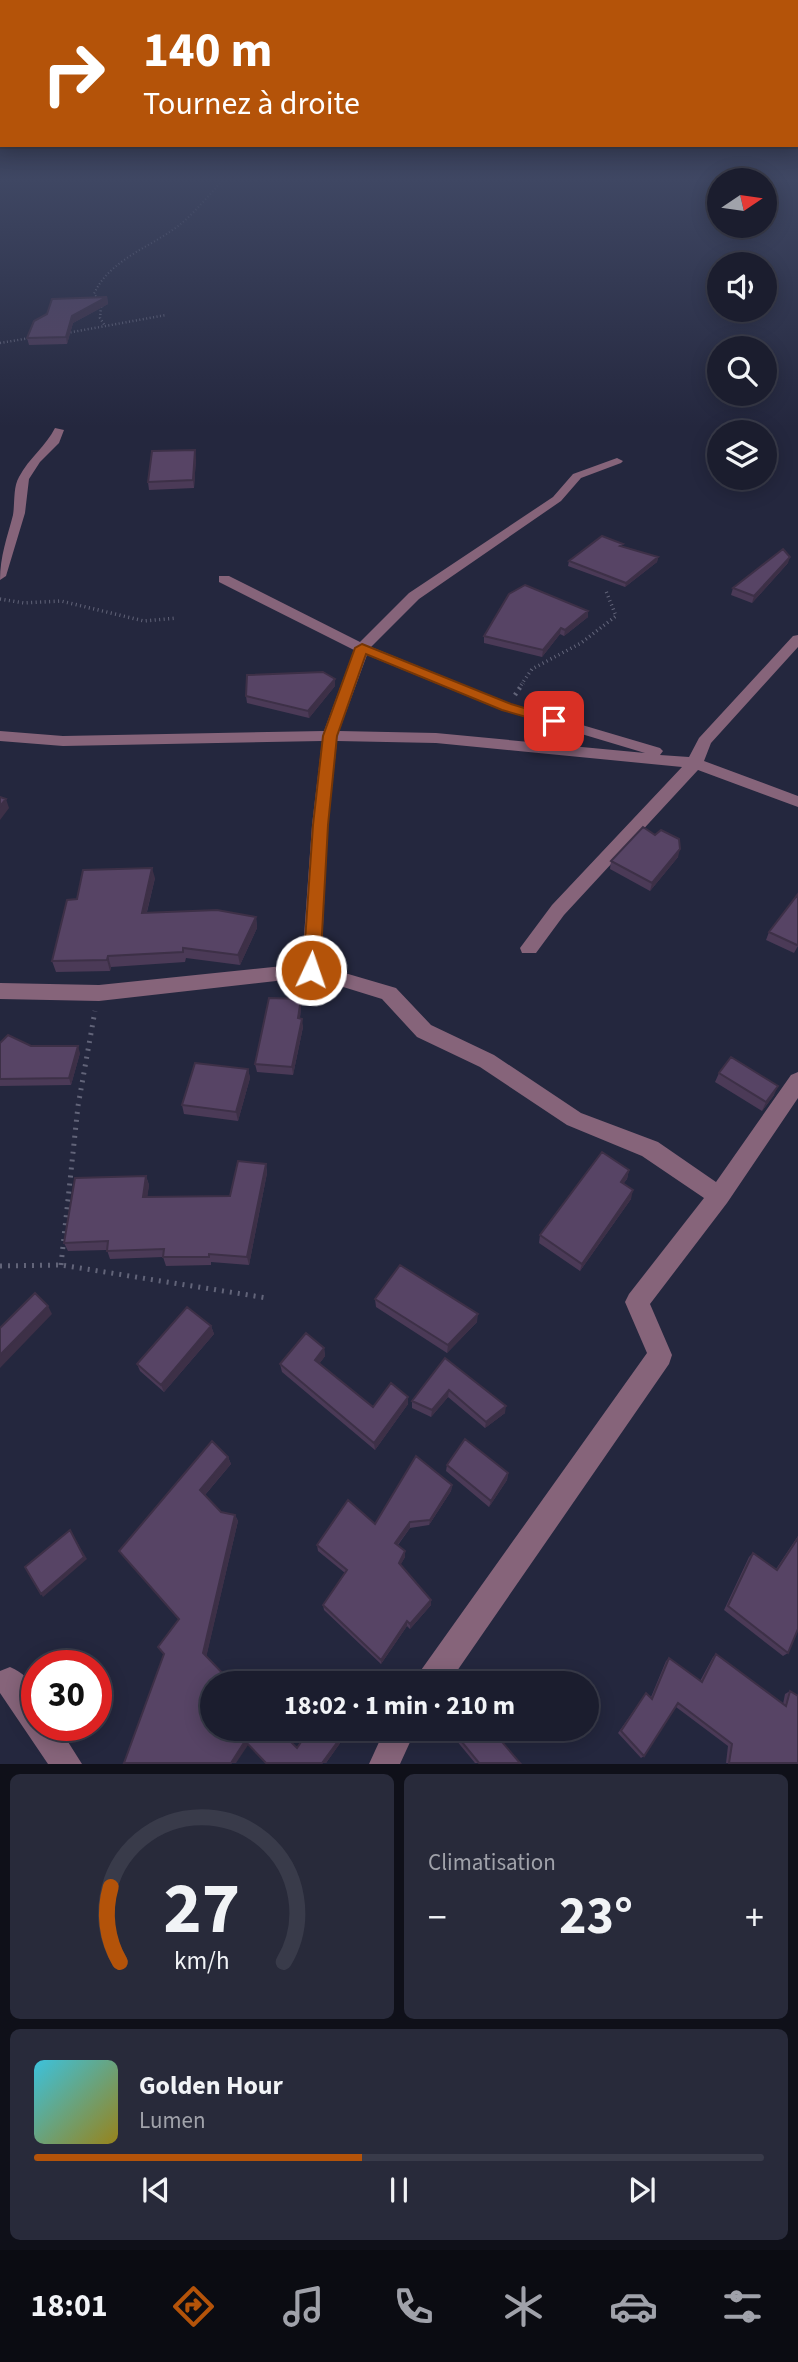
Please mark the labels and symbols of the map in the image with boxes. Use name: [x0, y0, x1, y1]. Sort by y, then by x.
north arrow: [707, 168, 777, 238]
pin: [524, 691, 584, 751]
position arrow: [274, 933, 348, 1007]
speed limit sign: 30: [21, 1650, 112, 1741]

